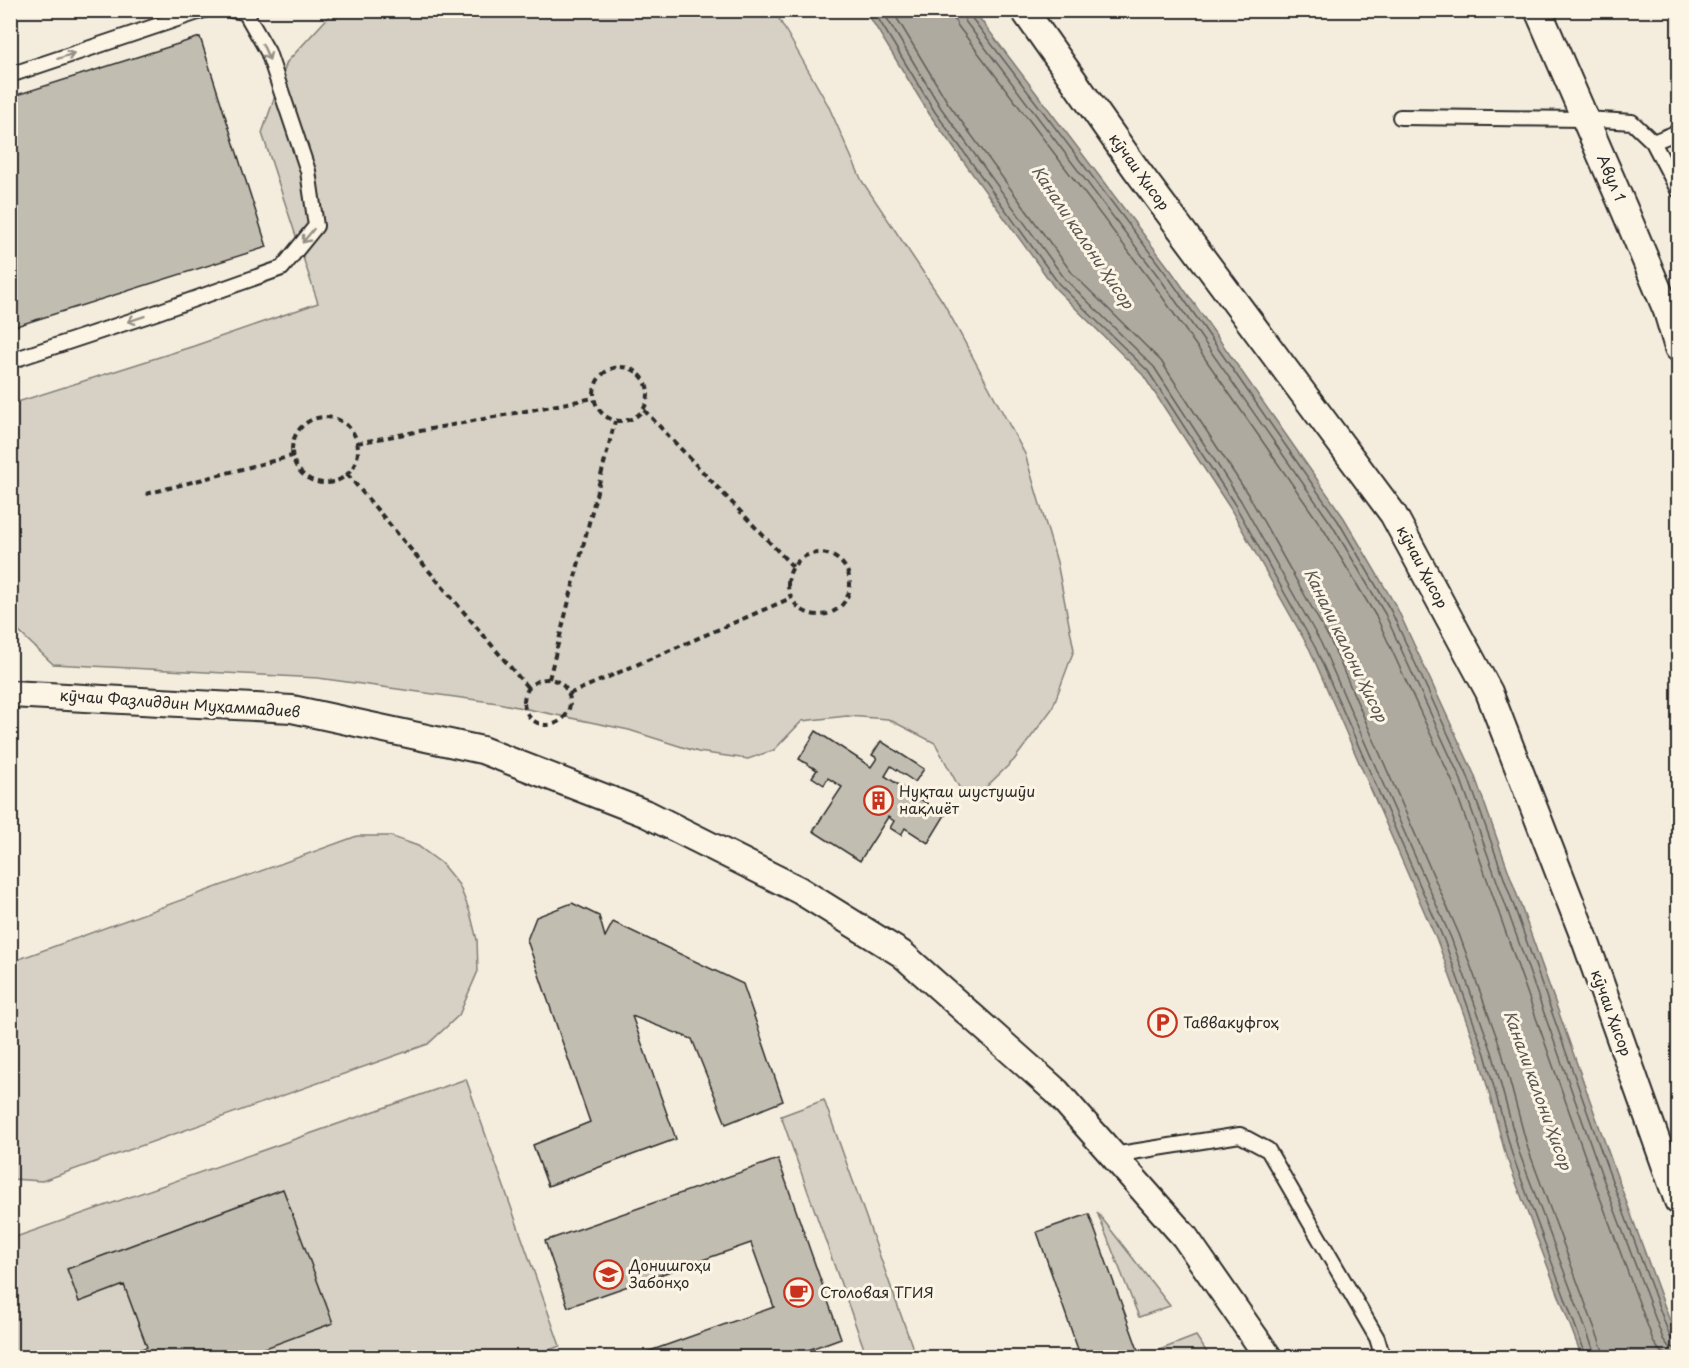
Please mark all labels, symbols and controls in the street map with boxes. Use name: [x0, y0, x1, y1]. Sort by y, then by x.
one-way arrow: [261, 43, 273, 61]
one-way arrow: [56, 50, 75, 61]
street label: кӯчаи Ҳисор: [1104, 128, 1176, 215]
street label: Авул 1: [1592, 150, 1633, 204]
water label: Канали калони Ҳисор: [1027, 160, 1141, 313]
one-way arrow: [301, 228, 314, 244]
one-way arrow: [127, 315, 146, 326]
street label: кӯчаи Ҳисор: [1392, 521, 1455, 612]
water label: Канали калони Ҳисор: [1299, 564, 1395, 726]
street label: кӯчаи Фазлиддин Муҳаммадиев: [59, 683, 302, 722]
place label: Нуқтаи шустушӯи нақлиёт: [899, 779, 1035, 819]
building icon: Нуқтаи шустушӯи нақлиёт: [862, 785, 894, 817]
street label: кӯчаи Ҳисор: [1586, 966, 1639, 1059]
water label: Канали калони Ҳисор: [1499, 1006, 1579, 1173]
parking icon: Таввакуфгоҳ: [1146, 1007, 1178, 1039]
place label: Таввакуфгоҳ: [1183, 1010, 1279, 1033]
place label: Донишгоҳи Забонҳо: [628, 1253, 711, 1293]
school or university icon: Донишгоҳи Забонҳо: [592, 1259, 624, 1291]
cafe icon: Столовая ТГИЯ: [783, 1277, 815, 1309]
place label: Столовая ТГИЯ: [820, 1280, 934, 1303]

